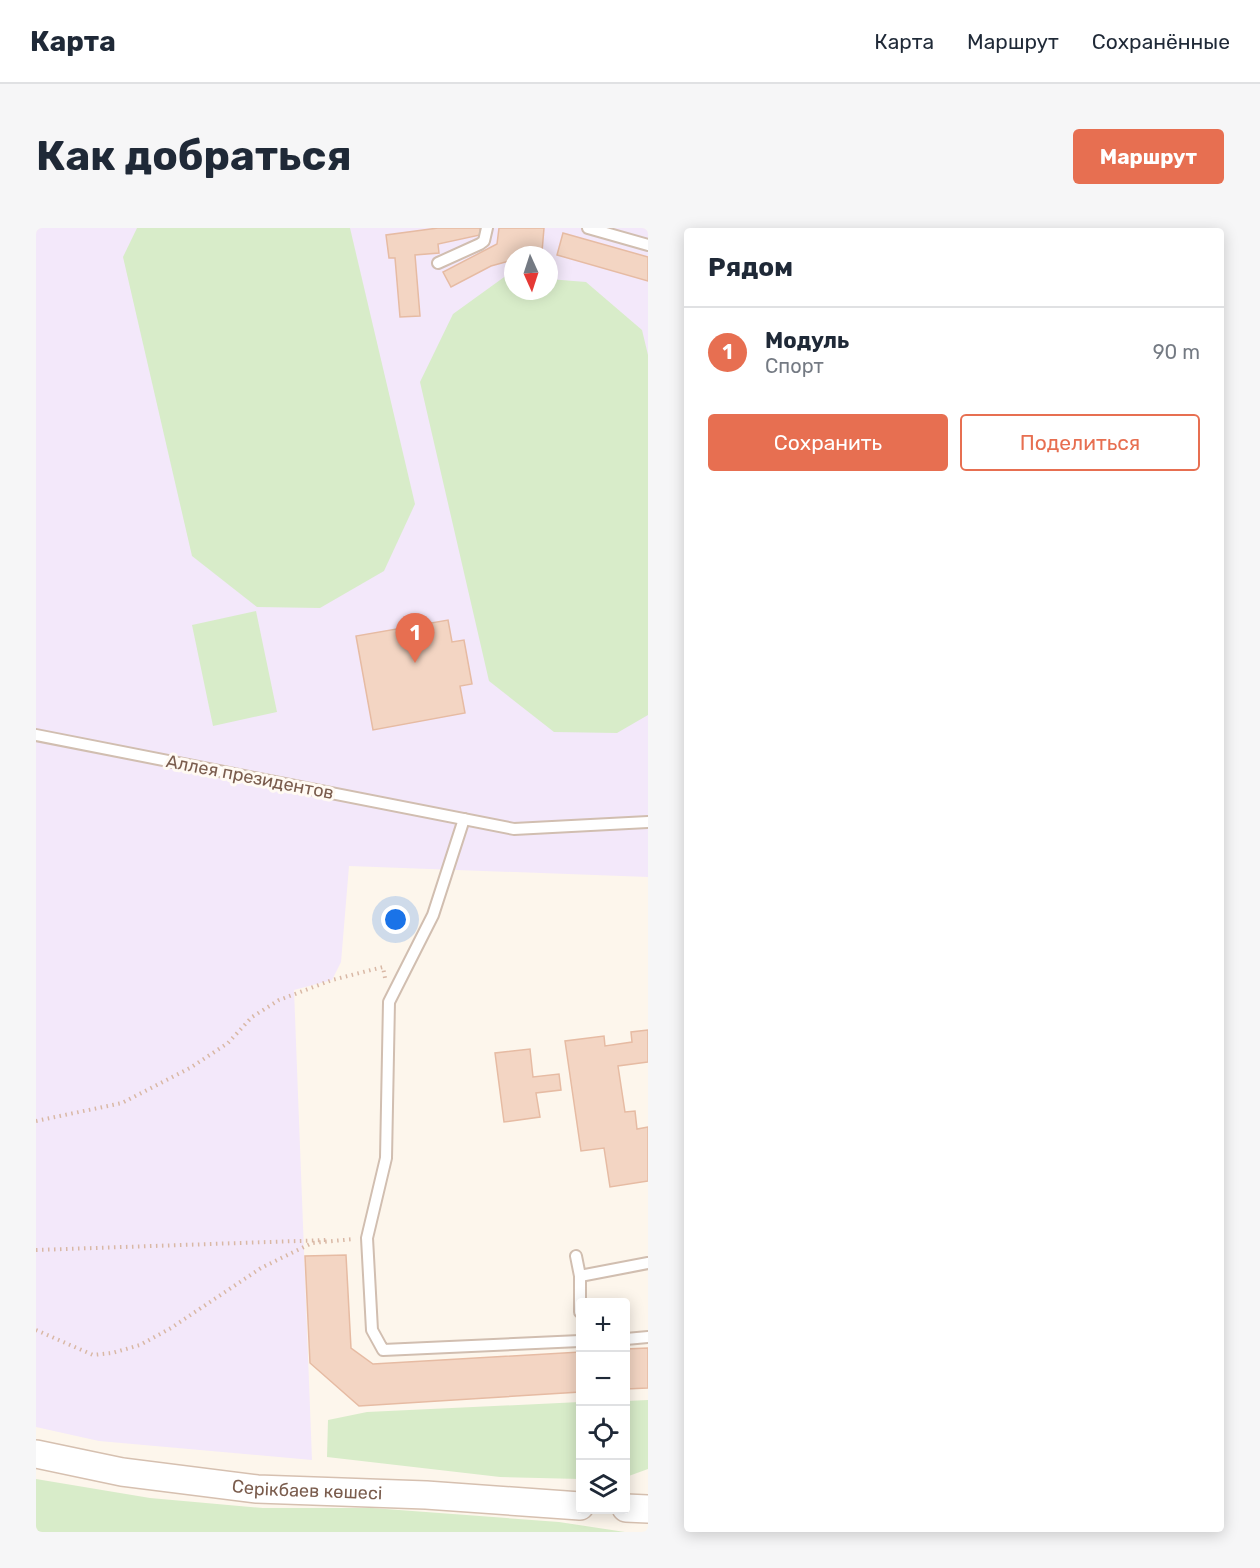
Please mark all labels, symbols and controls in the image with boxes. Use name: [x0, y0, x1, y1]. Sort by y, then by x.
text: Карта: [30, 25, 116, 58]
text: Карта: [874, 29, 934, 54]
text: Маршрут: [967, 29, 1059, 54]
text: Сохранённые: [1092, 29, 1230, 54]
button: Маршрут: [1073, 129, 1224, 184]
text: Как добраться: [36, 131, 352, 181]
north arrow: [504, 246, 558, 300]
text: Рядом: [708, 252, 793, 283]
text: Модуль: [765, 327, 849, 354]
text: 1: [723, 340, 732, 364]
text: 90 m: [1153, 340, 1200, 364]
text: Спорт: [765, 354, 824, 378]
button: Сохранить: [708, 414, 948, 471]
button: Поделиться: [960, 414, 1200, 471]
pin: 1: [396, 614, 434, 663]
street label: Аллея президентов: [164, 750, 336, 804]
your location: [381, 905, 410, 934]
map controls: [576, 1298, 630, 1514]
button: +: [576, 1298, 630, 1352]
button: −: [576, 1352, 630, 1406]
button: locate: [576, 1406, 630, 1460]
button: layers: [576, 1460, 630, 1514]
street label: Серікбаев көшесі: [231, 1475, 383, 1504]

